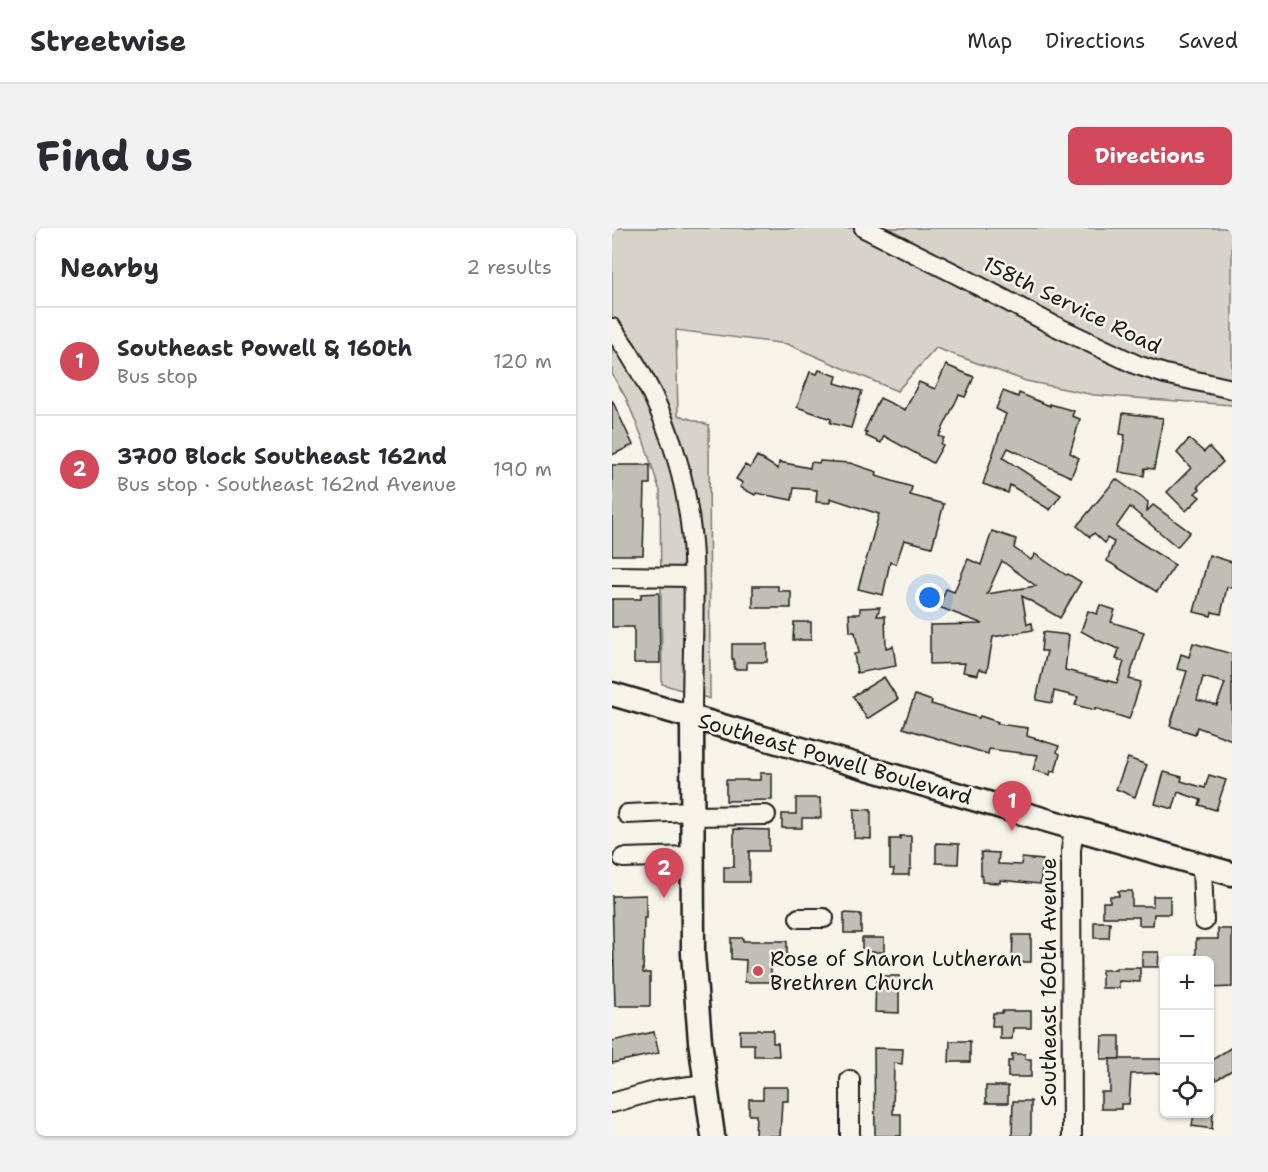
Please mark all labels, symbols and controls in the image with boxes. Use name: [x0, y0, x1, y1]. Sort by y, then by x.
text: Streetwise: [30, 22, 186, 60]
text: Map: [967, 27, 1012, 55]
text: Directions: [1045, 27, 1145, 55]
text: Saved: [1178, 27, 1238, 55]
button: Directions: [1068, 127, 1232, 185]
text: Find us: [36, 128, 193, 184]
text: Nearby: [60, 250, 159, 285]
street label: 158th Service Road: [978, 250, 1166, 360]
text: 2 results: [466, 254, 552, 280]
text: Southeast Powell & 160th: [117, 334, 412, 363]
text: 1: [75, 348, 84, 374]
text: 120 m: [493, 348, 552, 374]
text: Bus stop: [117, 363, 198, 389]
text: 3700 Block Southeast 162nd: [117, 442, 447, 471]
text: 2: [73, 456, 87, 482]
text: 190 m: [493, 456, 552, 482]
text: Bus stop · Southeast 162nd Avenue: [117, 471, 457, 497]
your location: [915, 583, 944, 612]
street label: Southeast Powell Boulevard: [695, 706, 975, 812]
pin: 1: [992, 782, 1032, 831]
pin: 2: [644, 848, 684, 898]
street label: Southeast 160th Avenue: [1035, 858, 1063, 1106]
place label: Rose of Sharon Lutheran Brethren Church: [770, 945, 1022, 997]
map controls: [1160, 956, 1214, 1118]
button: +: [1160, 956, 1214, 1010]
marker: Rose of Sharon Lutheran Brethren Church: [751, 964, 765, 978]
button: −: [1160, 1010, 1214, 1064]
button: locate: [1160, 1064, 1214, 1118]

